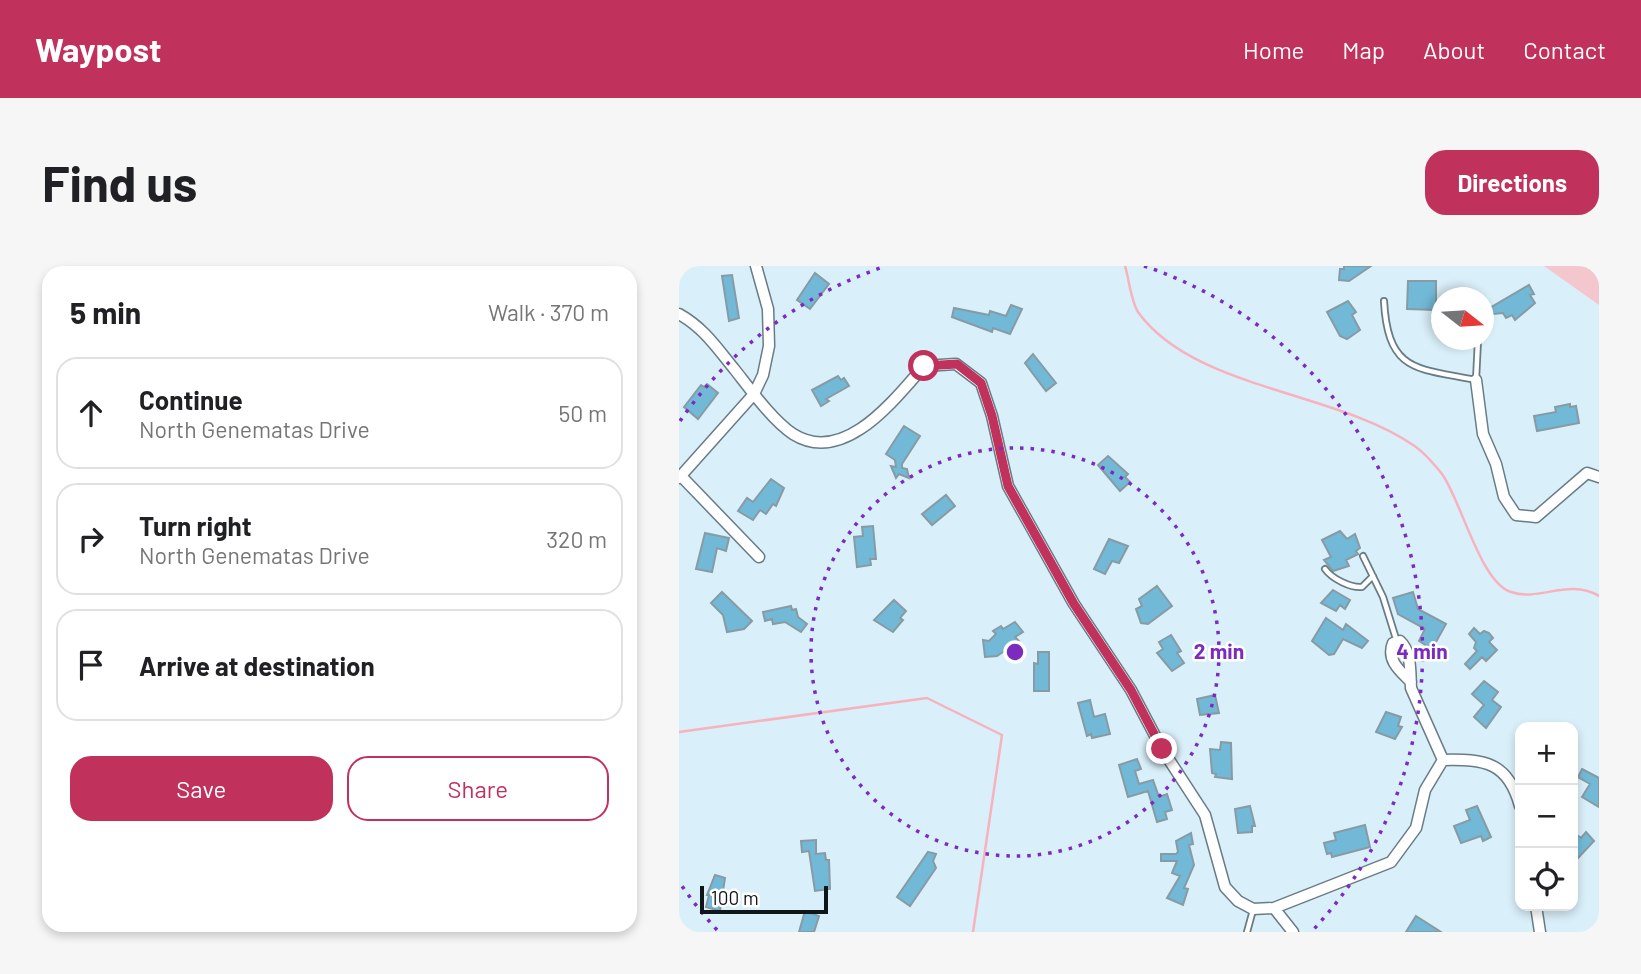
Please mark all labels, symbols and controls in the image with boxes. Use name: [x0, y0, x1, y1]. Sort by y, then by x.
text: Waypost: [35, 29, 162, 69]
text: Home: [1243, 35, 1304, 64]
text: Map: [1342, 35, 1385, 64]
text: About: [1423, 35, 1485, 64]
text: Contact: [1523, 35, 1606, 64]
button: Directions: [1425, 150, 1599, 215]
text: Find us: [42, 153, 197, 212]
north arrow: [1431, 287, 1494, 350]
text: 5 min: [70, 294, 141, 330]
text: Walk · 370 m: [488, 298, 609, 326]
route start: [908, 350, 939, 381]
text: Continue: [139, 384, 243, 415]
icon: ahead: [72, 394, 110, 432]
text: 50 m: [559, 399, 607, 427]
text: North Genematas Drive: [139, 415, 370, 443]
text: Turn right: [139, 510, 252, 541]
icon: right: [72, 520, 110, 558]
text: 320 m: [546, 525, 607, 553]
text: North Genematas Drive: [139, 541, 370, 569]
text: 2 min: [1194, 638, 1244, 663]
text: 4 min: [1396, 638, 1448, 663]
centre of rings: [1003, 640, 1027, 664]
icon: arrive: [72, 646, 110, 684]
text: Arrive at destination: [139, 650, 375, 681]
map controls: [1515, 722, 1578, 911]
button: +: [1515, 722, 1578, 785]
route end: [1146, 733, 1177, 764]
button: Save: [70, 756, 333, 821]
button: Share: [347, 756, 609, 821]
button: −: [1515, 785, 1578, 848]
button: locate: [1515, 848, 1578, 911]
scale bar: [700, 883, 828, 915]
text: 100 m: [711, 886, 759, 909]

